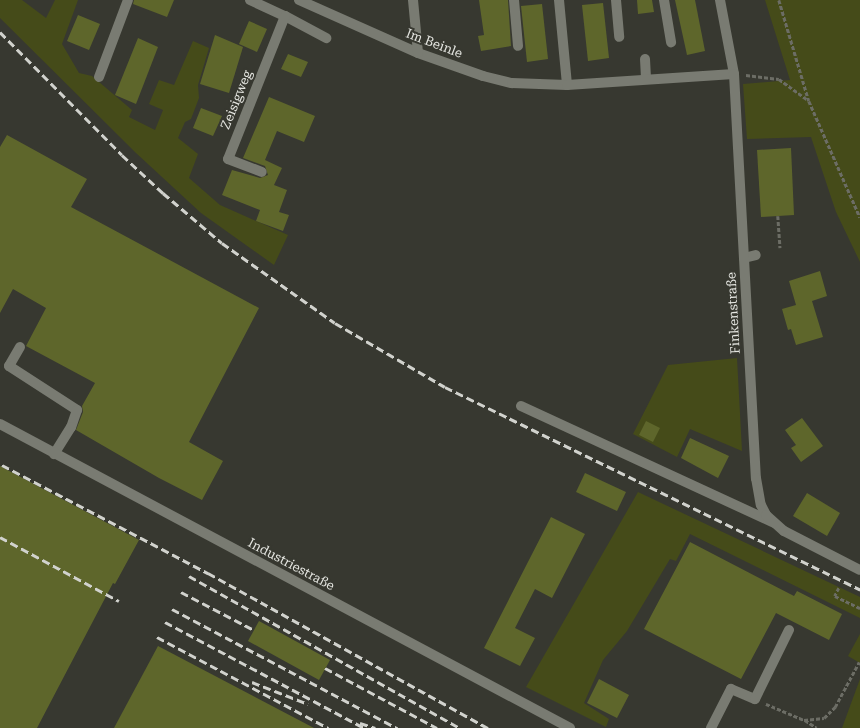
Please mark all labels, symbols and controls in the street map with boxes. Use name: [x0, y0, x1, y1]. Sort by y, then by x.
street label: Im Beinle: [403, 26, 465, 62]
street label: Zeisigweg: [218, 68, 256, 132]
street label: Finkenstraße: [724, 272, 744, 354]
street label: Industriestraße: [245, 536, 337, 594]

